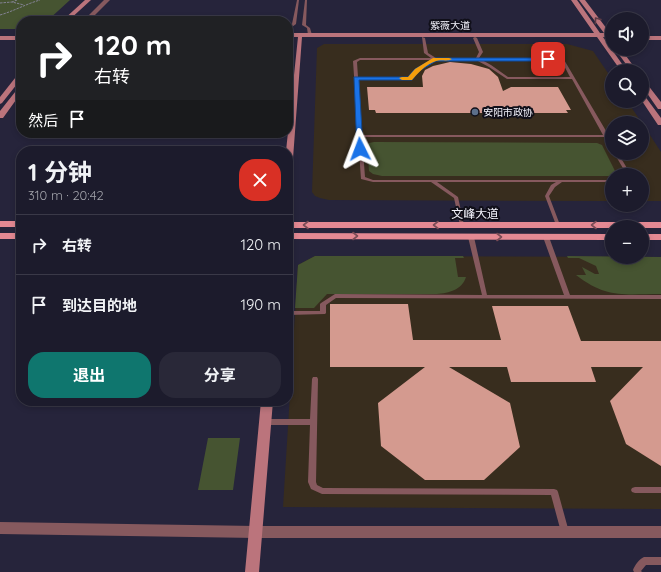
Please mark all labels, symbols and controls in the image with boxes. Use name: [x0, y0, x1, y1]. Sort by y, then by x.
map controls: [605, 12, 649, 264]
button: sound: [605, 12, 649, 56]
one-way arrow: [595, 18, 602, 25]
street label: 紫薇大道: [430, 19, 470, 32]
text: 120 m: [94, 27, 172, 62]
icon: right: [28, 32, 80, 84]
pin: [531, 42, 565, 76]
icon: arrive: [537, 48, 559, 70]
button: search: [605, 64, 649, 108]
text: 右转: [94, 65, 130, 88]
place label: 安阳市政协: [483, 106, 533, 119]
marker: 安阳市政协: [470, 107, 480, 117]
icon: arrive: [66, 108, 88, 130]
text: 然后: [28, 111, 58, 130]
button: layers: [605, 116, 649, 160]
position arrow: [339, 128, 381, 170]
text: 1 分钟: [28, 157, 92, 187]
button: close: [239, 159, 281, 201]
button: +: [605, 168, 649, 212]
text: 310 m · 20:42: [28, 187, 104, 203]
street label: 文峰大道: [451, 206, 499, 221]
button: −: [605, 220, 649, 264]
one-way arrow: [303, 221, 309, 229]
one-way arrow: [433, 221, 439, 229]
one-way arrow: [591, 221, 597, 229]
one-way arrow: [352, 232, 358, 240]
one-way arrow: [496, 233, 502, 241]
icon: right: [28, 234, 50, 256]
text: 120 m: [240, 235, 281, 254]
text: 右转: [62, 236, 92, 255]
icon: arrive: [28, 294, 50, 316]
text: 190 m: [240, 295, 281, 314]
text: 到达目的地: [62, 296, 137, 315]
button: 退出: [28, 352, 151, 398]
button: 分享: [159, 352, 281, 398]

